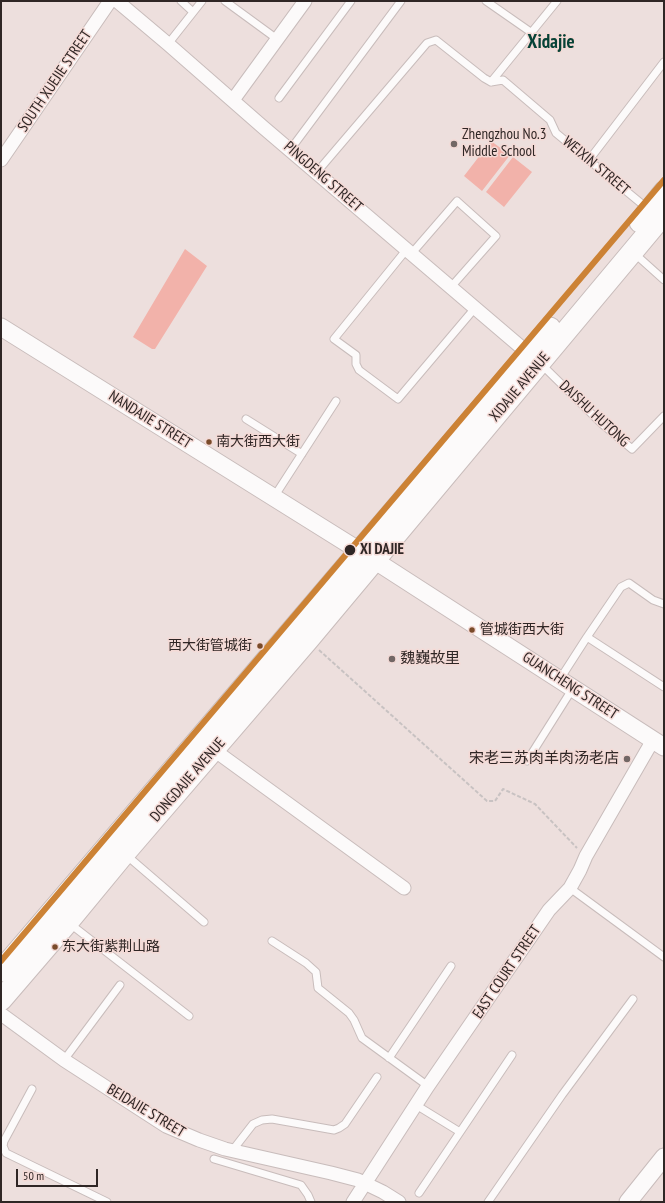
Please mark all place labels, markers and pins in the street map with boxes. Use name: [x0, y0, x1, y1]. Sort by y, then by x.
place label: Zhengzhou No.3 Middle School: [462, 126, 547, 161]
marker: Zhengzhou No.3 Middle School: [449, 139, 459, 149]
place label: 南大街西大街: [216, 434, 300, 450]
marker: 南大街西大街: [204, 437, 214, 447]
place label: XI DAJIE: [360, 541, 404, 559]
marker: XI DAJIE: [343, 543, 357, 557]
place label: 管城街西大街: [480, 622, 564, 638]
marker: 管城街西大街: [467, 625, 477, 635]
place label: 西大街管城街: [168, 638, 252, 654]
marker: 西大街管城街: [255, 641, 265, 651]
place label: 魏巍故里: [400, 650, 460, 668]
marker: 魏巍故里: [387, 654, 397, 664]
place label: 宋老三苏肉羊肉汤老店: [469, 750, 619, 768]
marker: 宋老三苏肉羊肉汤老店: [622, 754, 632, 764]
place label: 东大街紫荆山路: [62, 939, 160, 955]
marker: 东大街紫荆山路: [50, 942, 60, 952]

